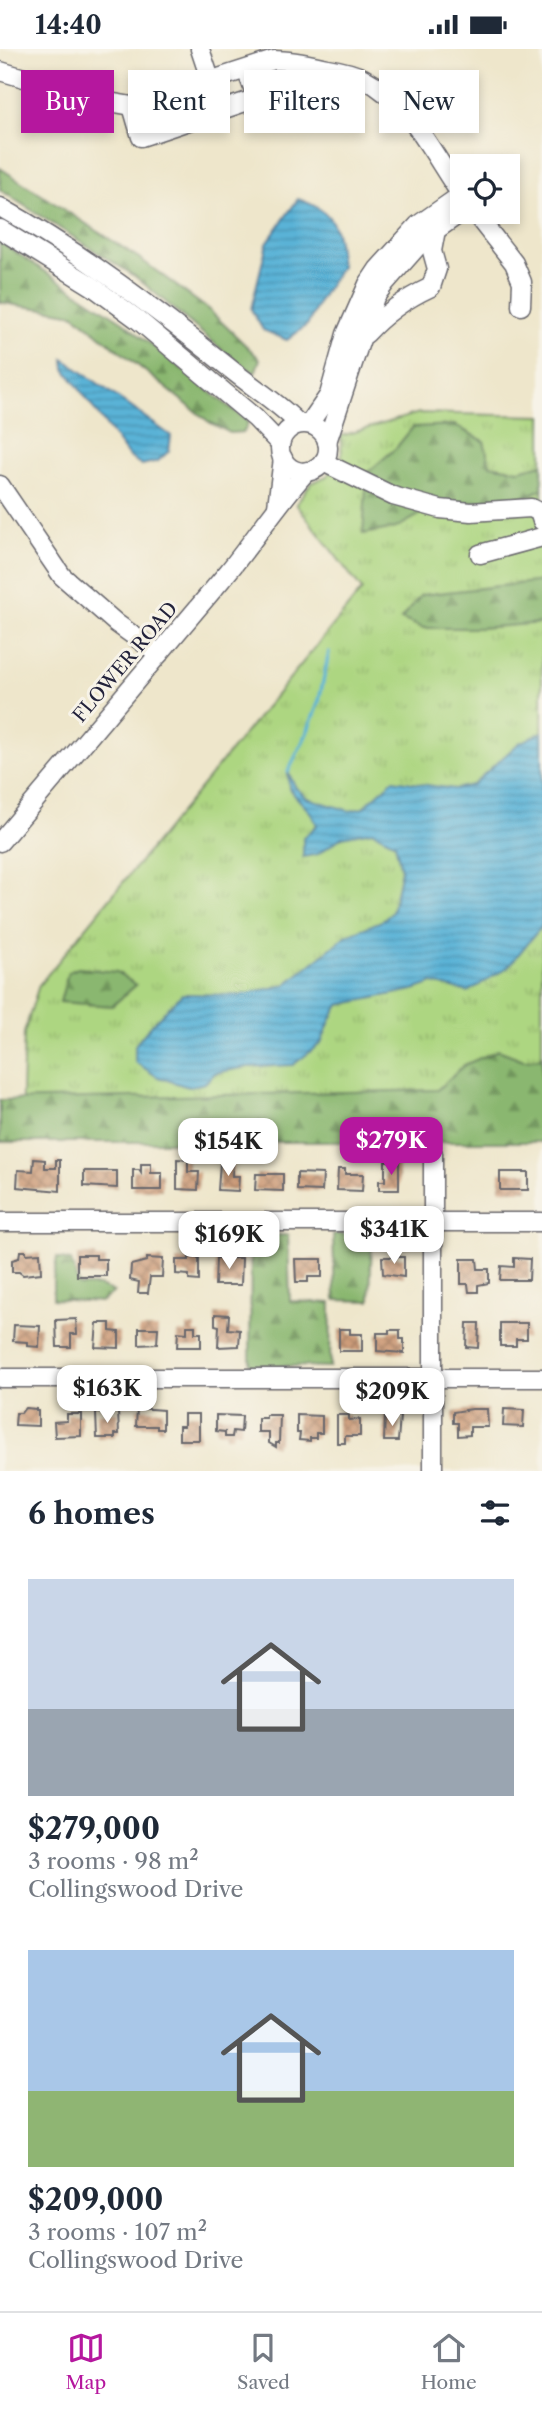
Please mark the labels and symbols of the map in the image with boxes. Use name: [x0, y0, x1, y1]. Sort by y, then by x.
street label: FLOWER ROAD: [68, 597, 182, 727]
pin: $279K: [342, 1117, 440, 1177]
pin: $154K: [179, 1119, 277, 1178]
pin: $341K: [345, 1207, 443, 1266]
pin: $169K: [180, 1211, 278, 1271]
pin: $163K: [58, 1365, 156, 1425]
pin: $209K: [343, 1369, 441, 1428]

